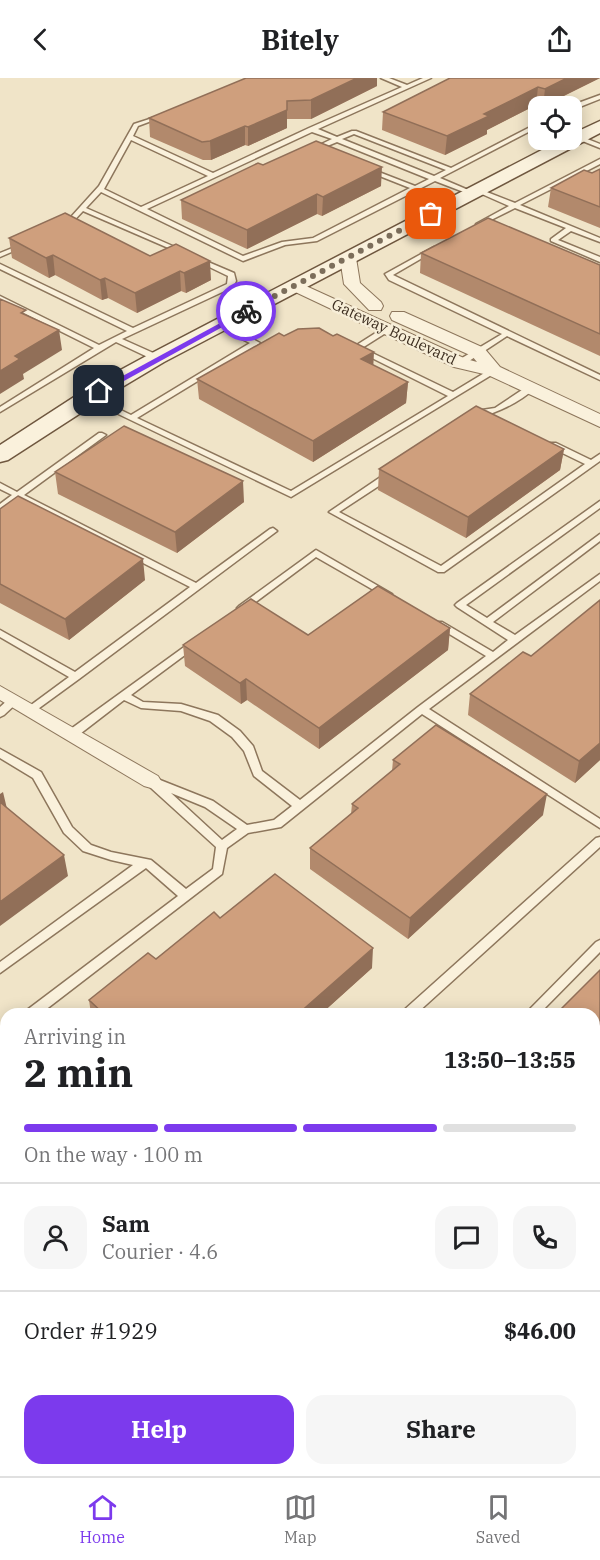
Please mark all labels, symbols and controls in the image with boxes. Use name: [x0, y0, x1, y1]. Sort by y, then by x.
text: Bitely: [261, 22, 339, 57]
icon: back: [24, 23, 57, 56]
icon: share: [543, 23, 576, 56]
map controls: [528, 96, 582, 150]
button: locate: [528, 96, 582, 150]
pin: [405, 188, 456, 239]
icon: bag: [414, 197, 447, 230]
courier: [216, 281, 276, 341]
street label: Gateway Boulevard: [329, 294, 460, 369]
icon: bike: [230, 295, 263, 328]
pin: [73, 365, 124, 416]
icon: home: [82, 374, 115, 407]
text: Arriving in: [24, 1023, 126, 1050]
text: 13:50–13:55: [444, 1045, 576, 1074]
text: 2 min: [24, 1047, 133, 1098]
text: On the way · 100 m: [24, 1141, 203, 1168]
button: person: [24, 1206, 87, 1269]
button: chat: [435, 1206, 498, 1269]
button: phone: [513, 1206, 576, 1269]
text: Sam: [102, 1209, 150, 1238]
text: Courier · 4.6: [102, 1238, 218, 1265]
text: Order #1929: [24, 1316, 158, 1345]
text: $46.00: [504, 1316, 576, 1345]
button: Help: [24, 1395, 294, 1464]
button: Share: [306, 1395, 576, 1464]
tab: Home: [79, 1491, 125, 1547]
tab: Map: [284, 1491, 317, 1547]
tab: Saved: [476, 1491, 521, 1547]

